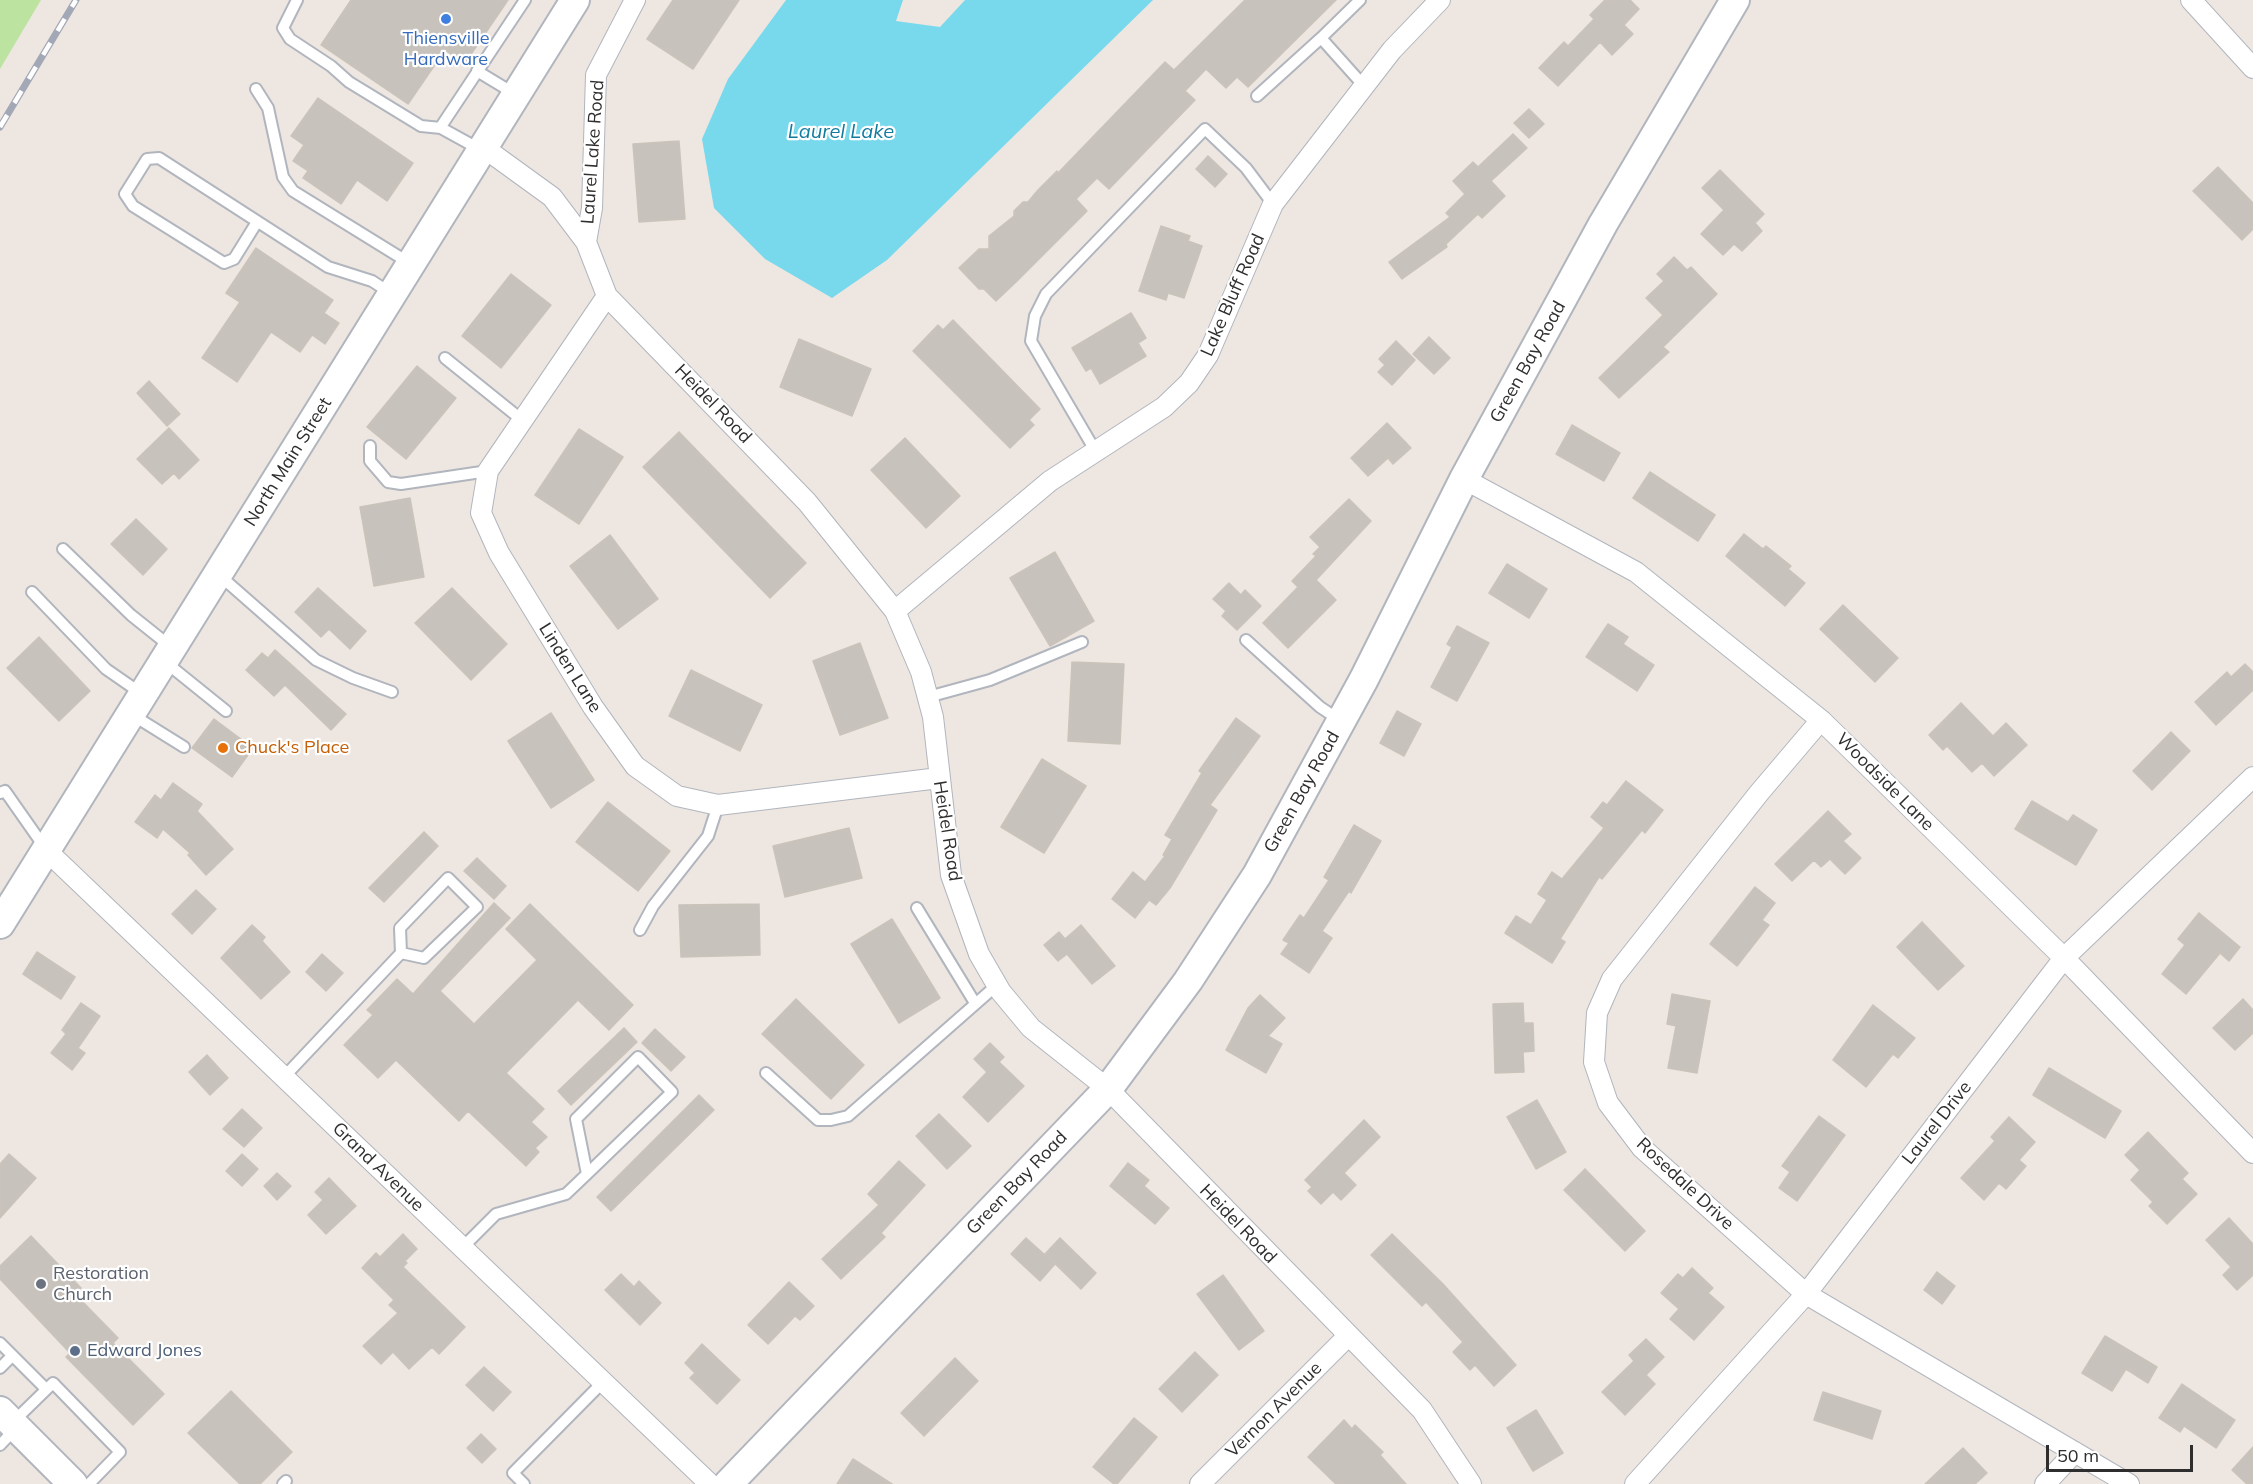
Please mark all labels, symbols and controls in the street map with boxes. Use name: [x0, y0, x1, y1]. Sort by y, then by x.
marker: Thiensville Hardware: [439, 12, 453, 26]
place label: Thiensville Hardware: [403, 28, 489, 70]
street label: Laurel Lake Road: [577, 79, 609, 225]
water label: Laurel Lake: [788, 120, 894, 144]
street label: Lake Bluff Road: [1196, 230, 1270, 360]
street label: Green Bay Road: [1486, 297, 1570, 427]
street label: Heidel Road: [670, 360, 756, 448]
street label: North Main Street: [240, 394, 336, 530]
street label: Linden Lane: [534, 619, 606, 717]
street label: Green Bay Road: [1260, 727, 1344, 857]
street label: Woodside Lane: [1831, 728, 1939, 836]
place label: Chuck's Place: [235, 737, 349, 759]
marker: Chuck's Place: [216, 741, 230, 755]
street label: Heidel Road: [928, 779, 966, 883]
street label: Laurel Drive: [1898, 1077, 1976, 1169]
street label: Grand Avenue: [328, 1118, 428, 1216]
street label: Green Bay Road: [962, 1127, 1072, 1239]
street label: Rosedale Drive: [1632, 1133, 1738, 1235]
street label: Heidel Road: [1195, 1180, 1281, 1268]
place label: Restoration Church: [53, 1263, 149, 1306]
marker: Restoration Church: [34, 1277, 48, 1291]
place label: Edward Jones: [87, 1340, 202, 1362]
marker: Edward Jones: [68, 1344, 82, 1358]
street label: Vernon Avenue: [1222, 1358, 1326, 1462]
scale bar: [2049, 1433, 2196, 1471]
text: 50 m: [2057, 1444, 2099, 1467]

